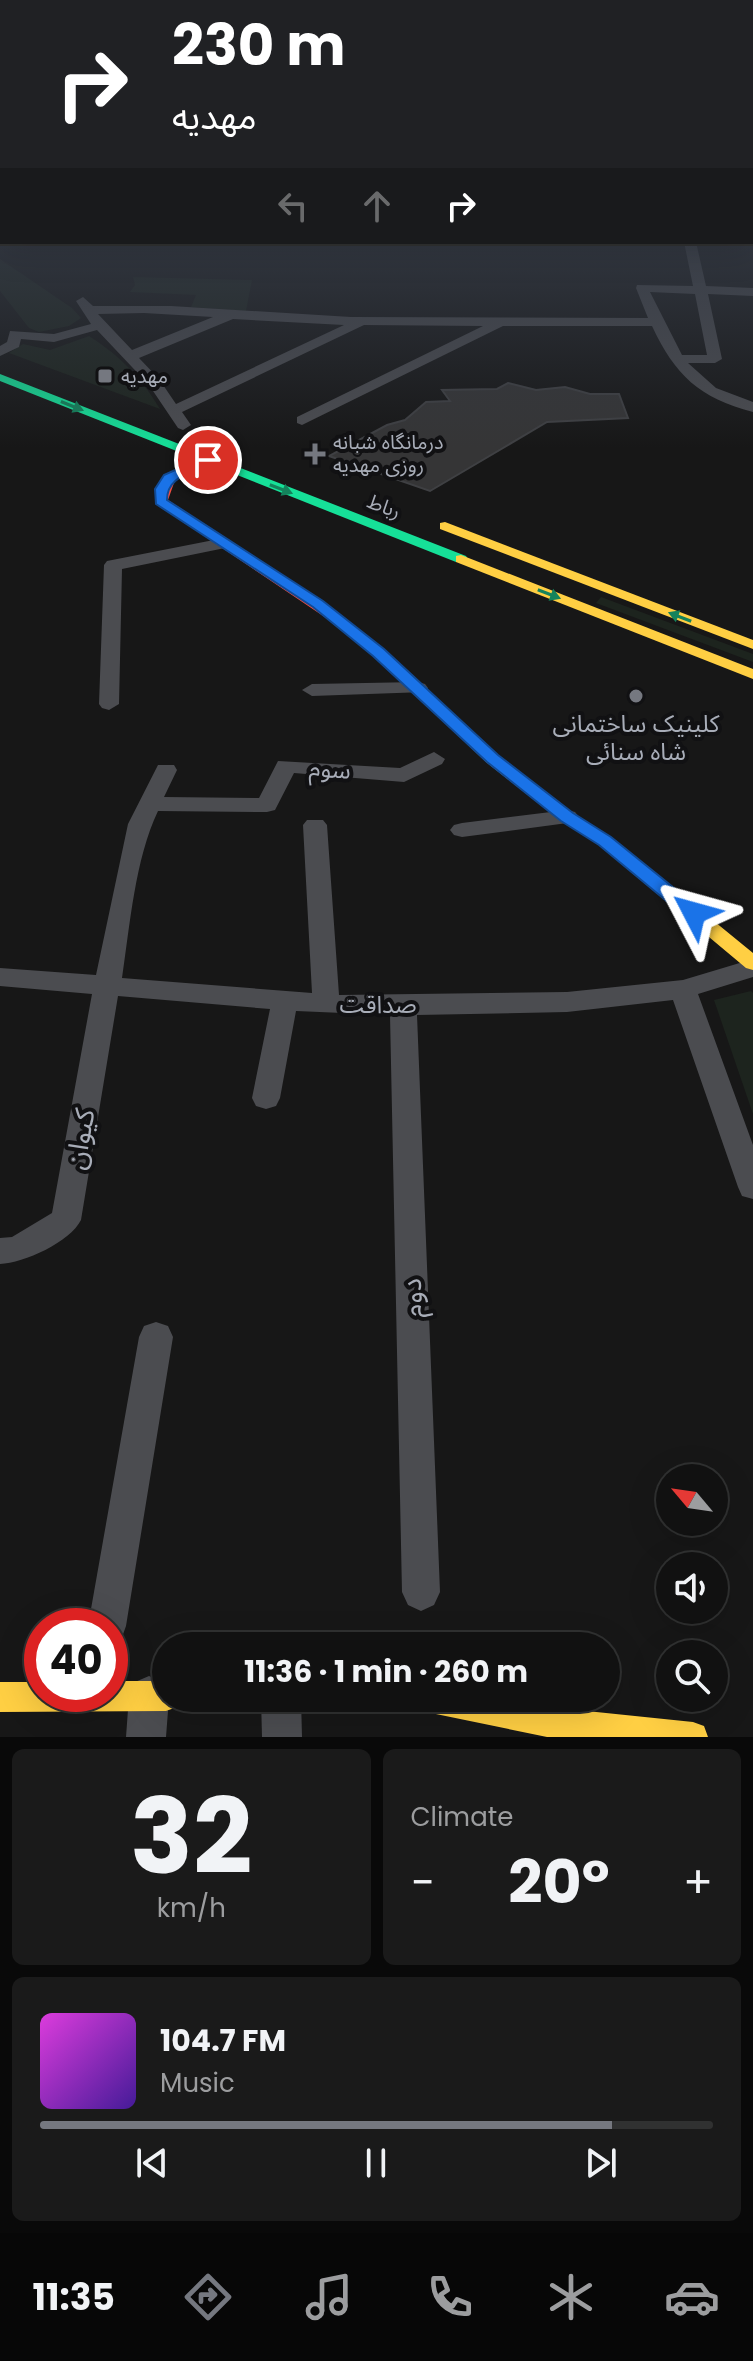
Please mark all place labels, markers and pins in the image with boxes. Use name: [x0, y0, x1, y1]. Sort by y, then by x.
place label: مهدیه: [121, 362, 168, 390]
marker: مهدیه: [96, 367, 114, 385]
pin: [174, 426, 242, 494]
place label: درمانگاه شبانه روزی مهدیه: [333, 428, 444, 479]
marker: درمانگاه شبانه روزی مهدیه: [304, 443, 326, 465]
marker: کلینیک ساختمانی شاه سنائی: [627, 687, 645, 705]
place label: کلینیک ساختمانی شاه سنائی: [553, 707, 721, 768]

